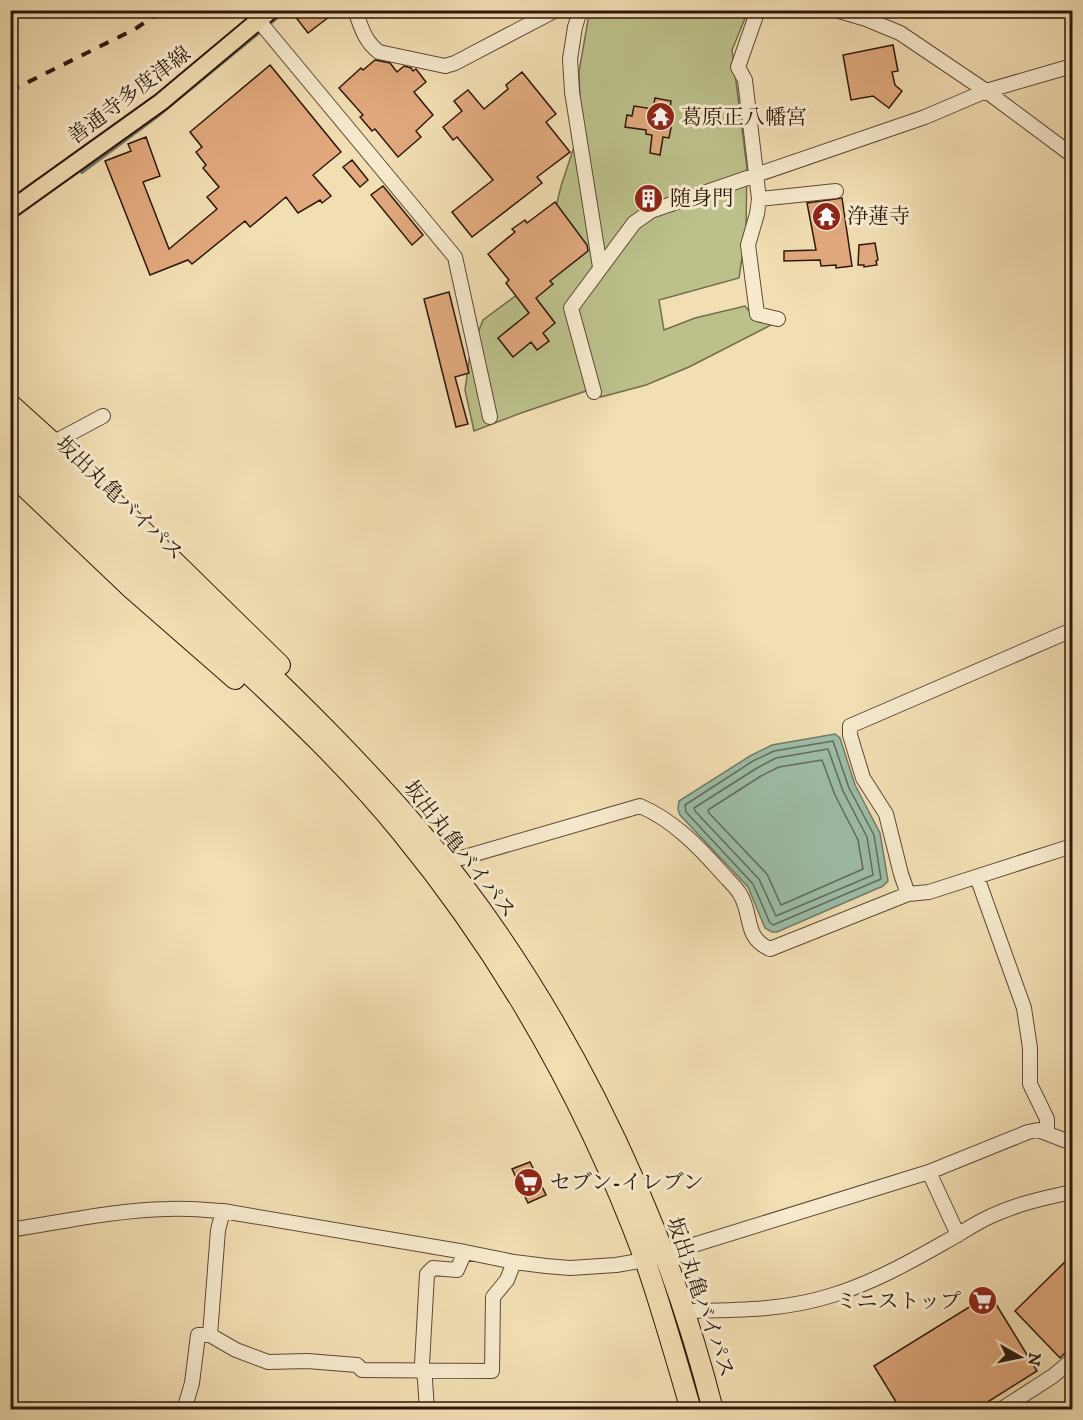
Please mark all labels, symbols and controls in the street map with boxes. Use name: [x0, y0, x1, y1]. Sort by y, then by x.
street label: 善通寺多度津線: [63, 41, 196, 150]
temple icon: 葛原正八幡宮: [644, 101, 676, 133]
place label: 葛原正八幡宮: [681, 105, 807, 131]
building icon: 随身門: [633, 182, 665, 214]
place label: 随身門: [670, 186, 733, 212]
temple icon: 浄蓮寺: [810, 200, 842, 232]
place label: 浄蓮寺: [847, 204, 910, 230]
street label: 坂出丸亀バイパス: [50, 431, 189, 566]
street label: 坂出丸亀バイパス: [397, 776, 521, 924]
supermarket icon: セブン-イレブン: [513, 1166, 545, 1198]
place label: セブン-イレブン: [550, 1170, 704, 1196]
street label: 坂出丸亀バイパス: [660, 1214, 740, 1381]
supermarket icon: ミニストップ: [966, 1285, 998, 1317]
place label: ミニストップ: [836, 1289, 961, 1315]
north arrow: [990, 1327, 1050, 1387]
text: N: [1023, 1351, 1045, 1367]

